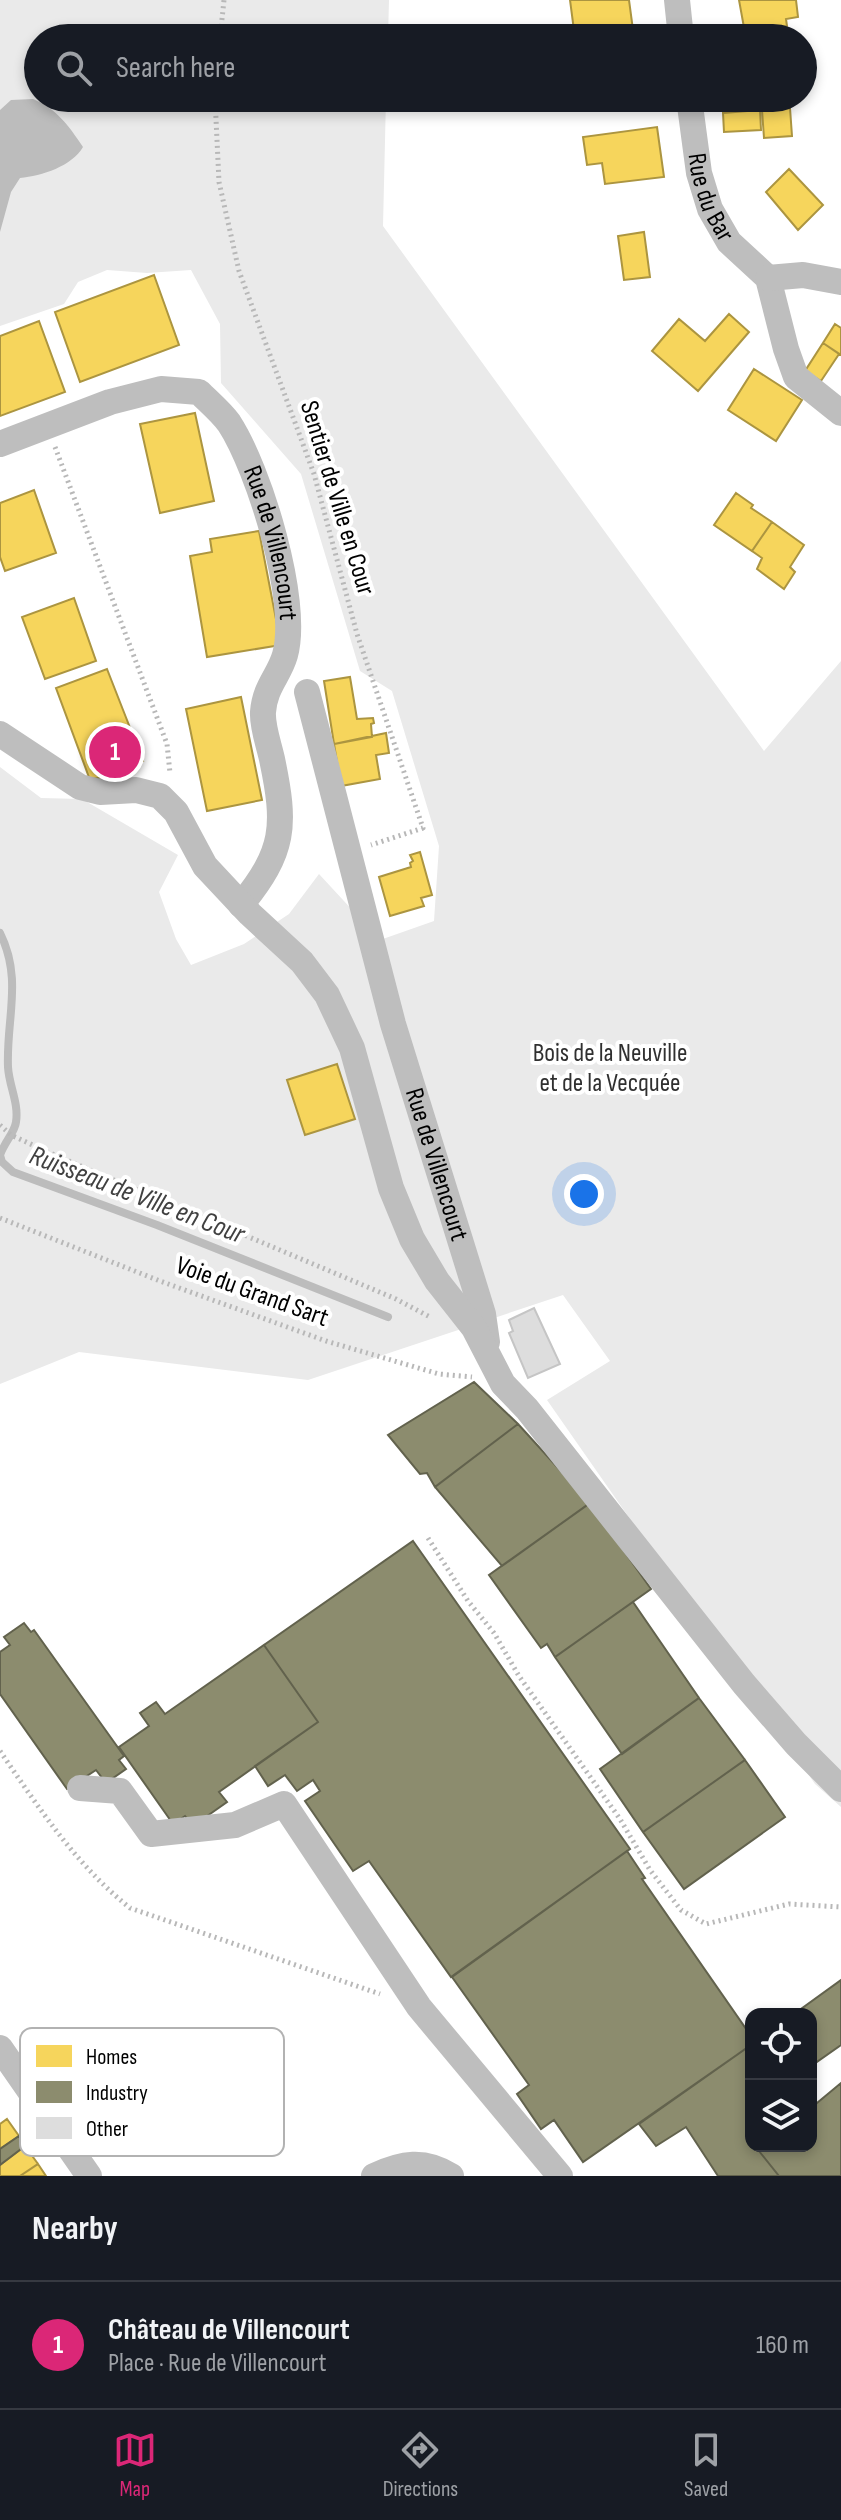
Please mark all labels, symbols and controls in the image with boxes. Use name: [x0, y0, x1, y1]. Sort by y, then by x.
search box: [24, 24, 817, 112]
icon: search: [52, 46, 96, 90]
text: Search here: [116, 50, 235, 86]
street label: Rue du Bar: [681, 151, 741, 247]
street label: Sentier de Ville en Cour: [293, 397, 381, 599]
street label: Rue de Villencourt: [236, 461, 304, 621]
pin: 1: [89, 722, 141, 782]
park label: Bois de la Neuville et de la Vecquée: [533, 1038, 687, 1099]
street label: Rue de Villencourt: [398, 1084, 475, 1245]
water label: Ruisseau de Ville en Cour: [25, 1139, 250, 1252]
your location: [564, 1174, 604, 1214]
street label: Voie du Grand Sart: [172, 1250, 333, 1334]
map controls: [745, 2008, 817, 2152]
button: locate: [745, 2008, 817, 2080]
legend: [20, 2028, 284, 2156]
text: Homes: [86, 2044, 137, 2071]
text: Industry: [86, 2080, 148, 2107]
button: layers: [745, 2080, 817, 2152]
text: Other: [86, 2116, 128, 2143]
text: Nearby: [32, 2208, 118, 2249]
text: Château de Villencourt: [108, 2312, 350, 2348]
text: 1: [53, 2330, 63, 2361]
text: 160 m: [756, 2330, 809, 2361]
text: Place · Rue de Villencourt: [108, 2348, 326, 2379]
tab: Map: [113, 2428, 157, 2503]
tab: Directions: [383, 2428, 458, 2503]
tab: Saved: [684, 2428, 728, 2503]

